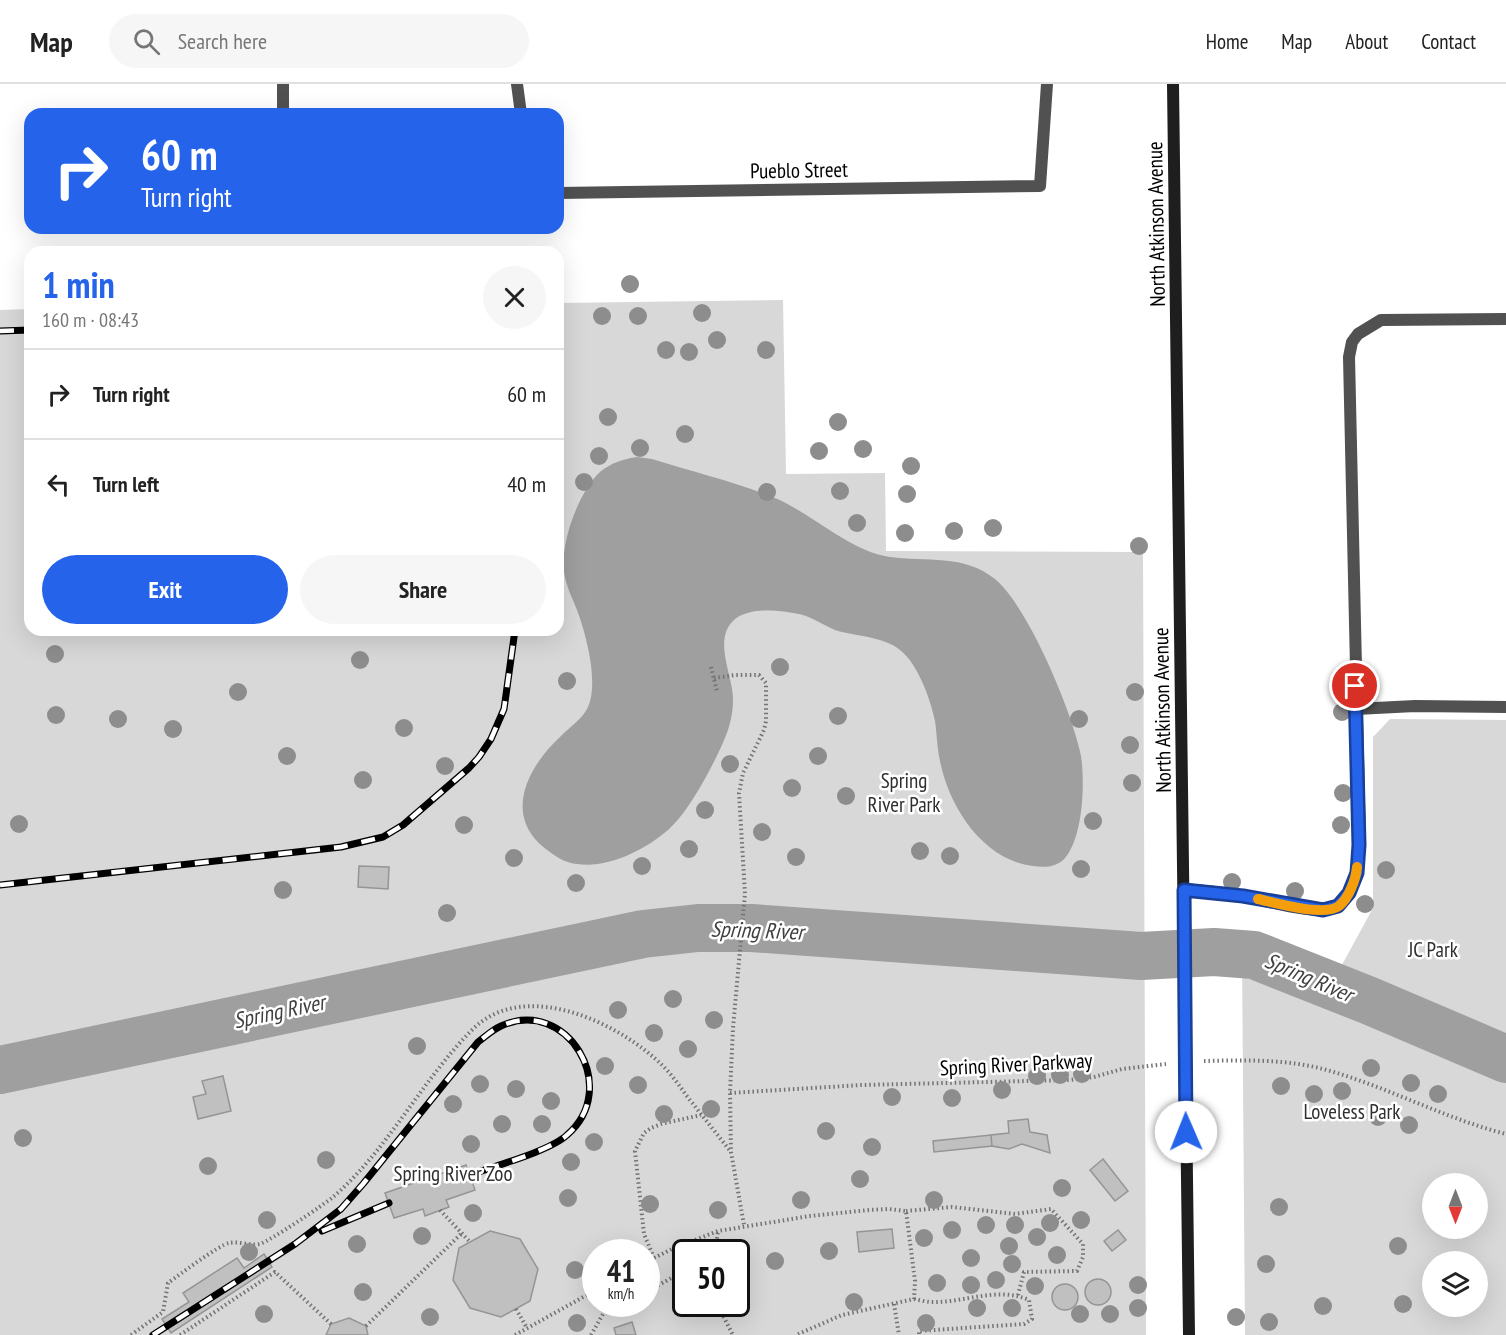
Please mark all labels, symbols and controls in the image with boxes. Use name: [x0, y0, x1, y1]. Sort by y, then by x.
search box: [109, 14, 529, 68]
text: Map: [30, 23, 73, 60]
icon: search: [130, 25, 163, 58]
text: Search here: [178, 27, 267, 55]
text: Home: [1206, 28, 1248, 55]
text: Map: [1281, 28, 1312, 55]
text: About: [1345, 28, 1388, 55]
text: Contact: [1421, 28, 1476, 55]
text: 60 m: [141, 127, 218, 182]
icon: right: [42, 132, 120, 210]
street label: North Atkinson Avenue: [1141, 141, 1171, 307]
street label: Pueblo Street: [750, 156, 848, 184]
text: Turn right: [141, 180, 232, 214]
text: 1 min: [42, 261, 115, 308]
button: close: [483, 266, 546, 329]
text: 160 m · 08:43: [42, 307, 139, 333]
icon: right: [42, 378, 75, 411]
text: Turn right: [93, 380, 170, 408]
text: 60 m: [507, 380, 546, 408]
icon: left: [42, 468, 75, 501]
text: Turn left: [93, 470, 159, 498]
text: 40 m: [507, 470, 546, 498]
button: Exit: [42, 555, 288, 624]
button: Share: [300, 555, 546, 624]
street label: North Atkinson Avenue: [1147, 627, 1177, 793]
pin: [1329, 660, 1380, 711]
icon: arrive: [1338, 669, 1371, 702]
park label: Spring River Park: [868, 767, 940, 818]
water label: Spring River: [710, 914, 807, 946]
park label: JC Park: [1407, 936, 1458, 963]
water label: Spring River: [1261, 946, 1360, 1009]
water label: Spring River: [231, 987, 330, 1034]
street label: Spring River Parkway: [939, 1047, 1093, 1081]
park label: Loveless Park: [1304, 1098, 1400, 1125]
position arrow: [1154, 1100, 1218, 1164]
park label: Spring River Zoo: [393, 1160, 513, 1187]
north arrow: [1422, 1173, 1488, 1239]
map controls: [1422, 1173, 1488, 1317]
speed limit sign: 50: [672, 1239, 750, 1317]
text: 41: [607, 1251, 635, 1290]
button: layers: [1422, 1251, 1488, 1317]
text: km/h: [608, 1284, 634, 1303]

